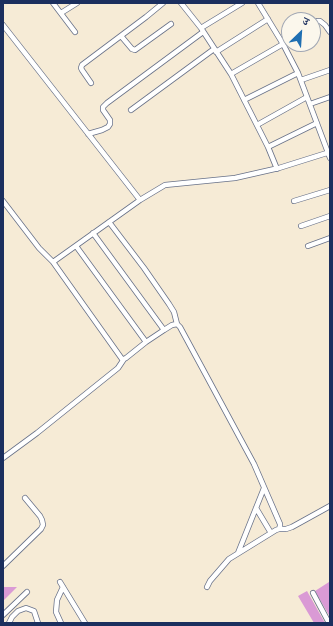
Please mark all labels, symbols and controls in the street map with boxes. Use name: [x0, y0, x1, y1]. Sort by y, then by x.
north arrow: [281, 12, 321, 52]
text: उ: [301, 14, 311, 29]

